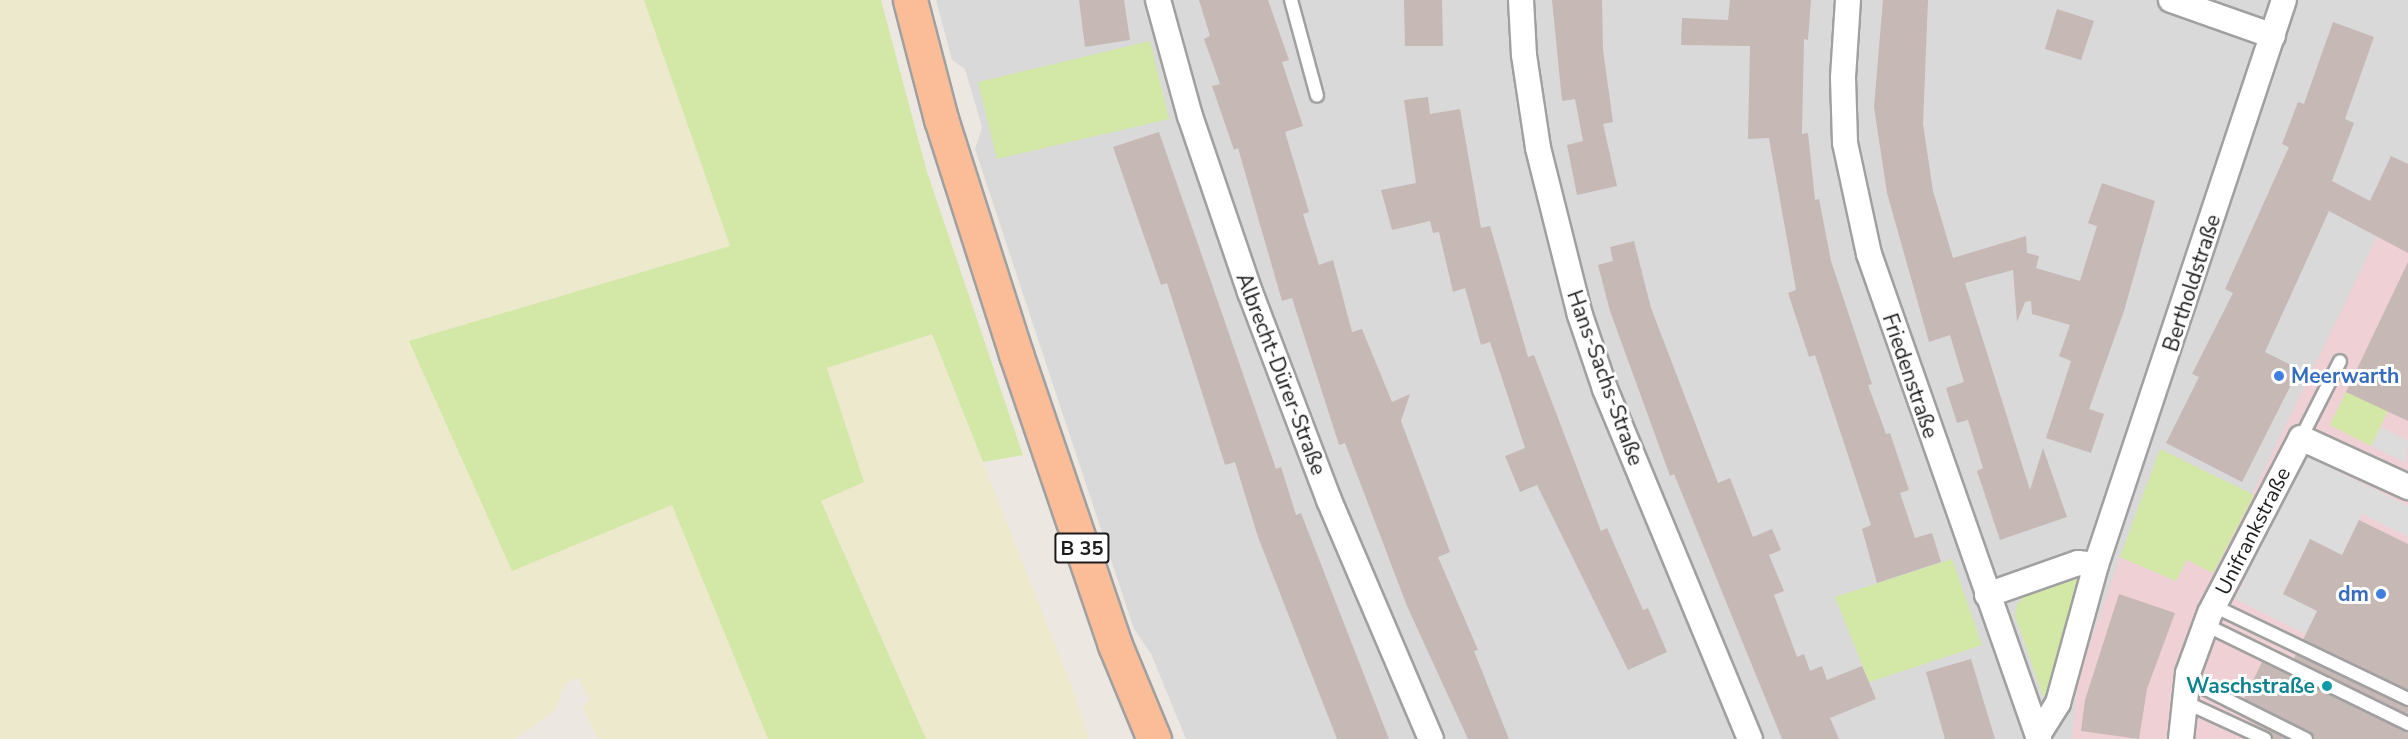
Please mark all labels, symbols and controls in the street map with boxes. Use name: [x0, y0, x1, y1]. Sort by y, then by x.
street label: Bertholdstraße: [2158, 211, 2226, 355]
street label: Albrecht-Dürer-Straße: [1231, 269, 1331, 479]
street label: Hans-Sachs-Straße: [1562, 287, 1648, 469]
street label: Friedenstraße: [1877, 310, 1943, 442]
place label: Meerwarth: [2291, 363, 2399, 389]
marker: Meerwarth: [2272, 369, 2286, 383]
street label: Unifrankstraße: [2210, 463, 2296, 599]
road number: B 35: [1054, 531, 1110, 565]
place label: dm: [2338, 581, 2369, 607]
marker: dm: [2374, 587, 2388, 601]
place label: Waschstraße: [2186, 673, 2315, 699]
marker: Waschstraße: [2320, 679, 2334, 693]

